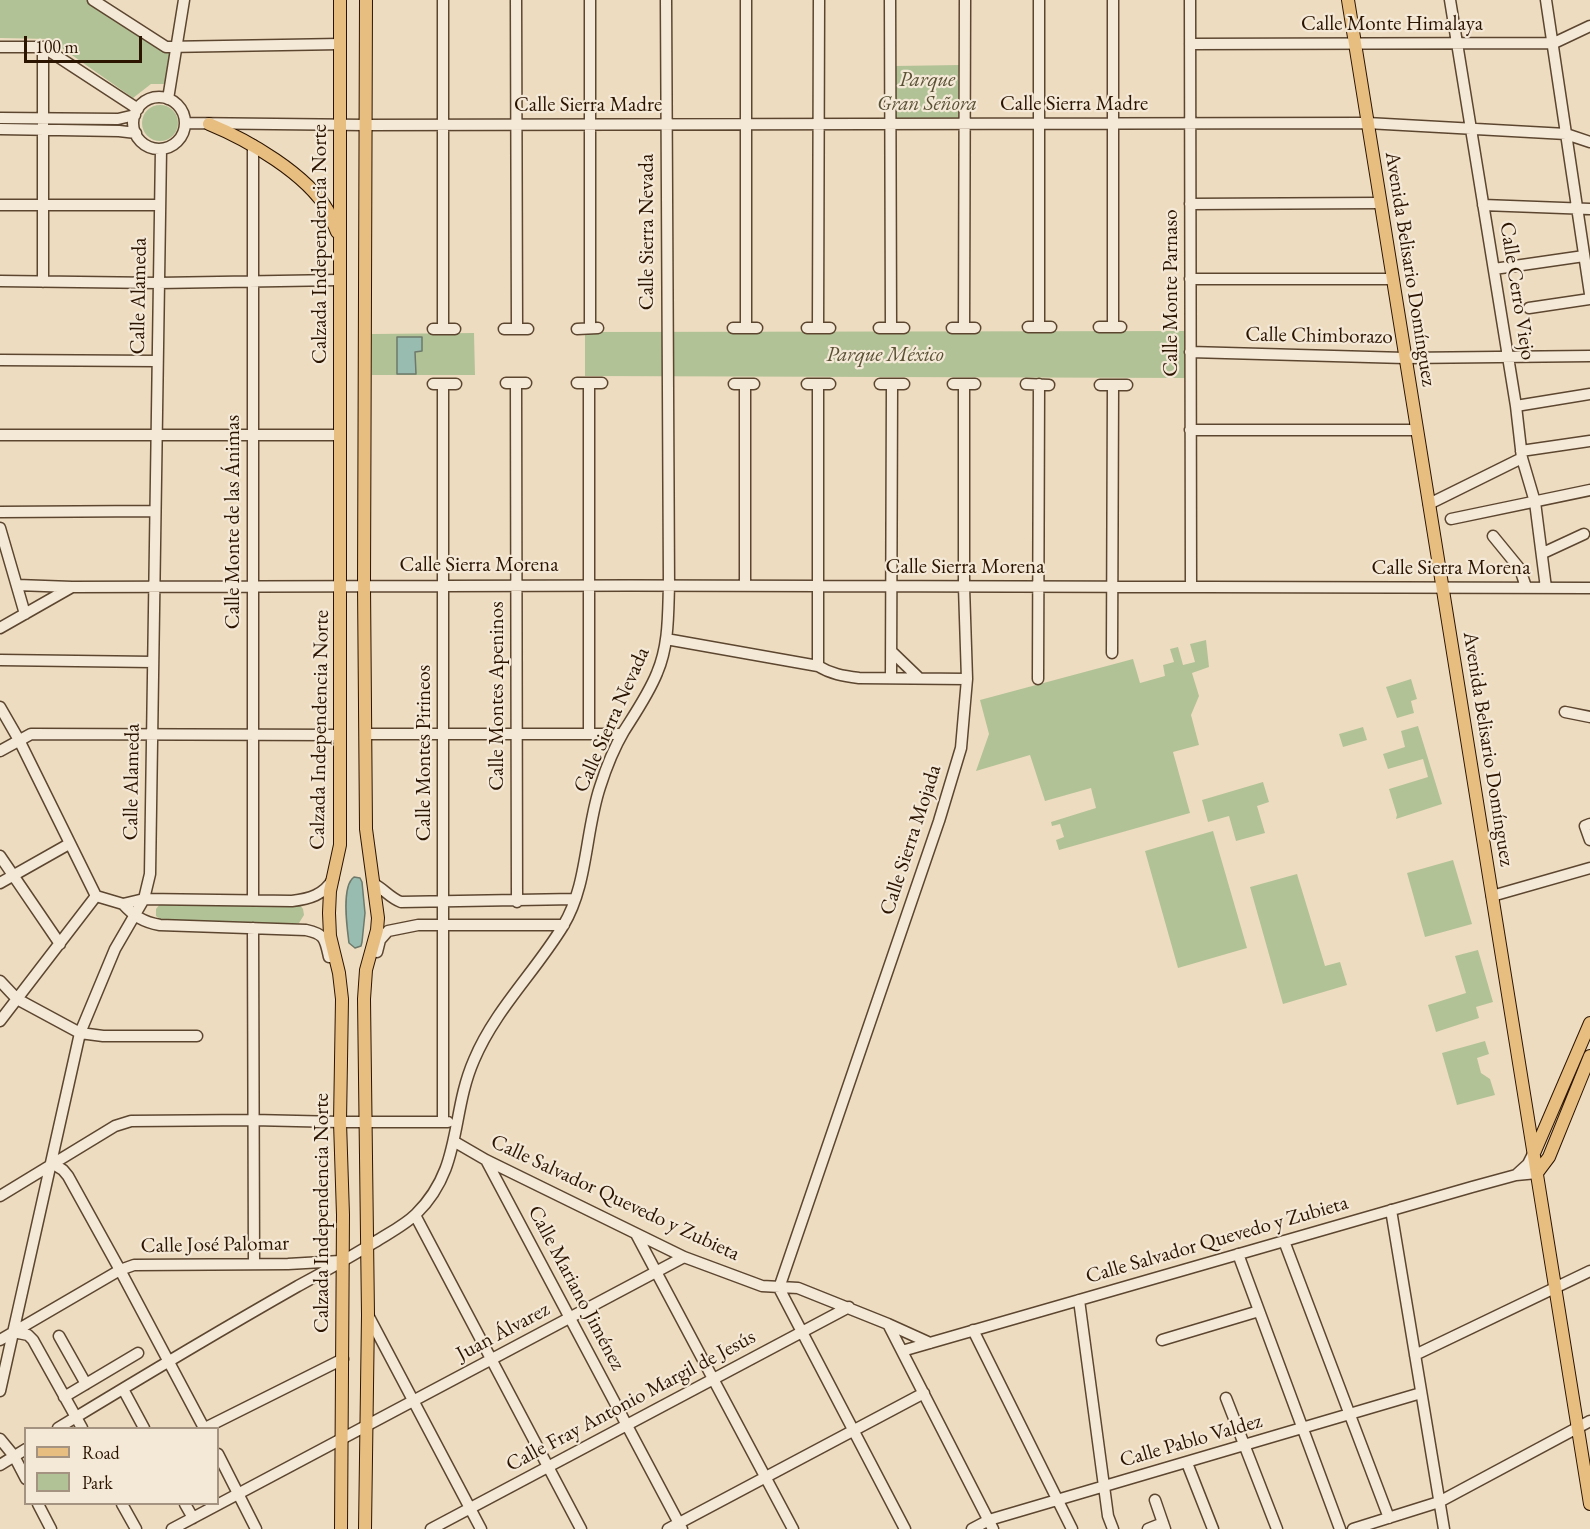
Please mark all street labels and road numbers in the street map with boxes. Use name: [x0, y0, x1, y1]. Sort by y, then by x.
street label: Calle Monte Himalaya: [1301, 11, 1483, 37]
street label: Calle Sierra Madre: [1000, 91, 1148, 117]
street label: Calle Sierra Madre: [514, 92, 662, 118]
street label: Calzada Independencia Norte: [307, 124, 333, 364]
street label: Avenida Belisario Domínguez: [1379, 150, 1441, 388]
street label: Calle Sierra Nevada: [634, 154, 660, 310]
street label: Calle Monte Parnaso: [1158, 209, 1184, 377]
street label: Calle Cerro Viejo: [1494, 220, 1540, 362]
street label: Calle Alameda: [125, 237, 153, 355]
street label: Calle Chimborazo: [1245, 322, 1393, 350]
street label: Calle Monte de las Ánimas: [220, 415, 246, 629]
street label: Calle Sierra Morena: [399, 552, 559, 578]
street label: Calle Sierra Morena: [885, 554, 1045, 580]
street label: Calle Sierra Morena: [1371, 555, 1531, 581]
street label: Calle Montes Apeninos: [484, 601, 510, 791]
street label: Calzada Independencia Norte: [305, 610, 335, 850]
street label: Avenida Belisario Domínguez: [1457, 630, 1519, 868]
street label: Calle Sierra Nevada: [569, 643, 655, 797]
street label: Calle Montes Pirineos: [411, 665, 437, 841]
street label: Calle Alameda: [118, 723, 146, 841]
street label: Calle Sierra Mojada: [875, 762, 947, 918]
street label: Calzada Independencia Norte: [309, 1093, 335, 1333]
street label: Calle Salvador Quevedo y Zubieta: [486, 1129, 744, 1267]
street label: Calle Salvador Quevedo y Zubieta: [1083, 1190, 1351, 1290]
street label: Calle Mariano Jiménez: [522, 1201, 630, 1375]
street label: Calle José Palomar: [141, 1231, 289, 1259]
street label: Juan Álvarez: [452, 1297, 554, 1367]
street label: Calle Fray Antonio Margil de Jesús: [502, 1324, 760, 1478]
street label: Calle Pablo Valdez: [1117, 1409, 1265, 1473]

